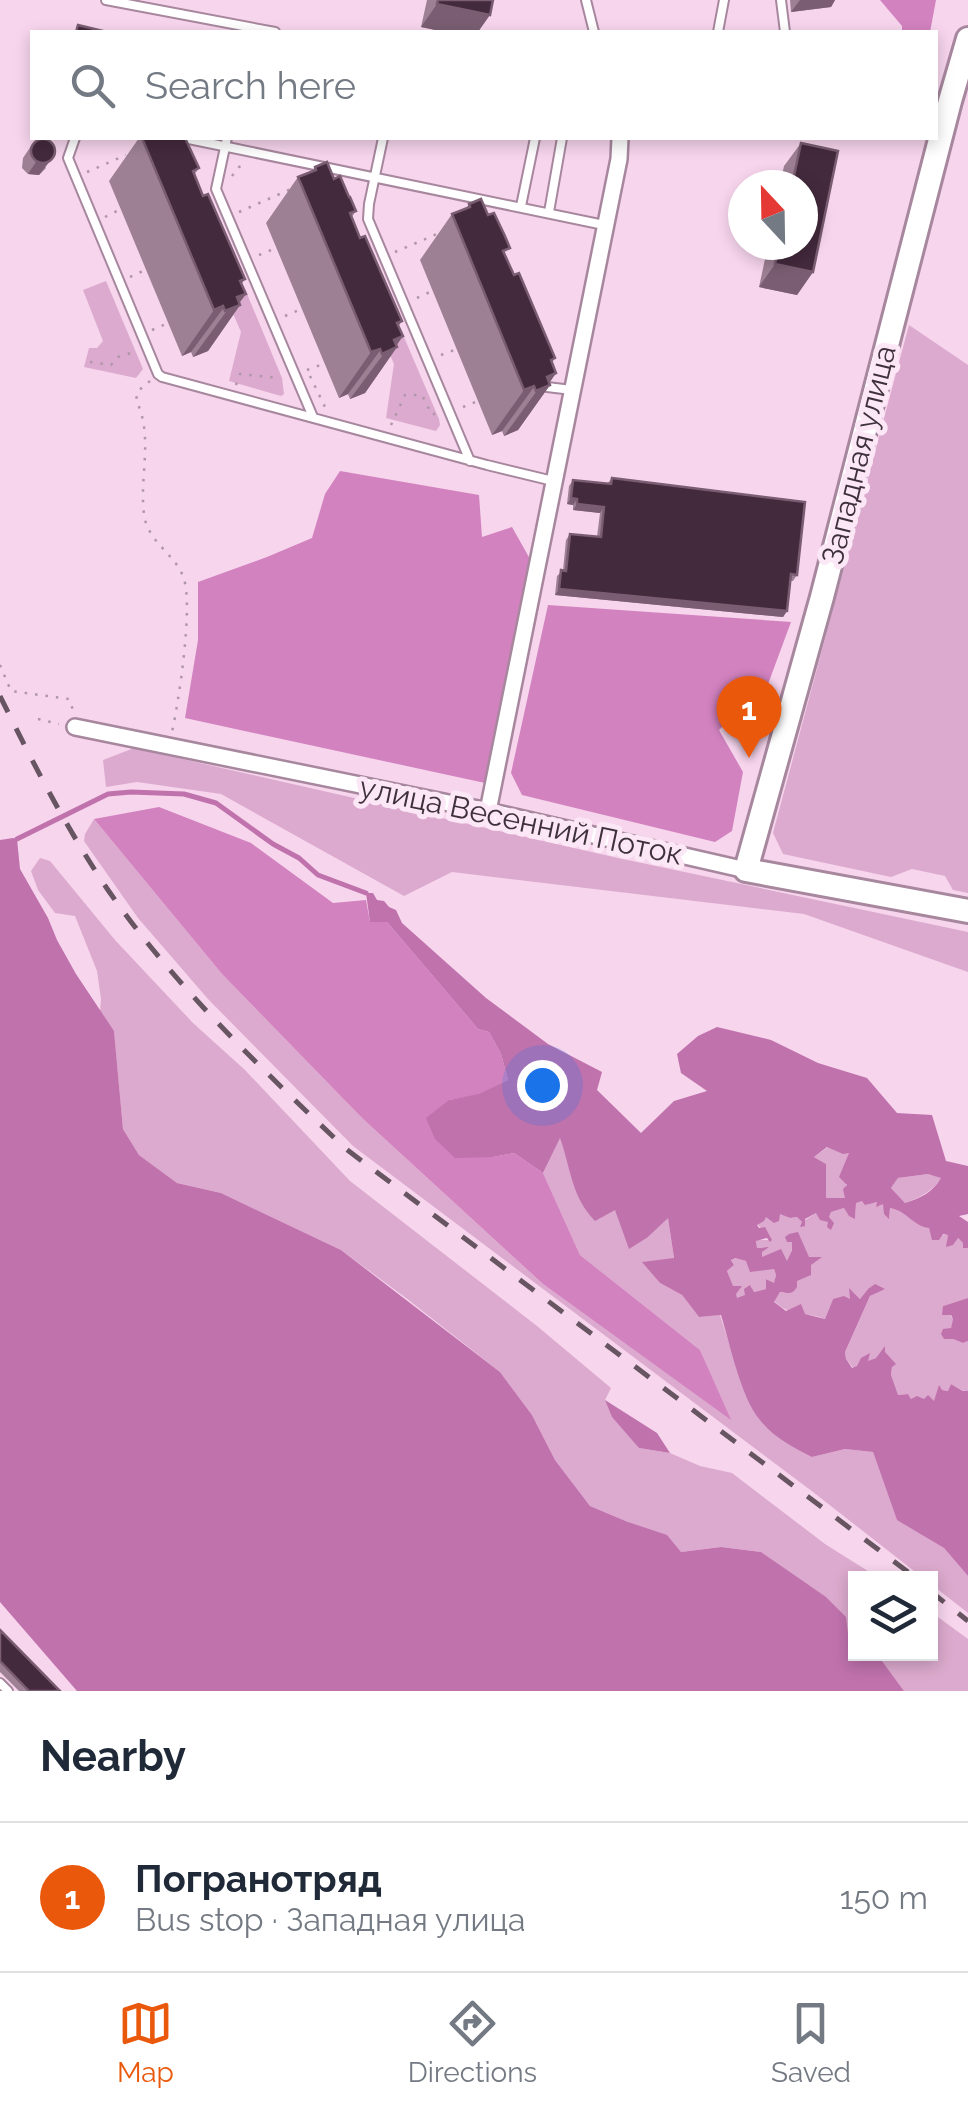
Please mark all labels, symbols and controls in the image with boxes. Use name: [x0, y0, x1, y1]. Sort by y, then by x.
search box: [30, 30, 938, 140]
icon: search: [65, 58, 120, 113]
text: Search here: [145, 63, 356, 108]
north arrow: [728, 170, 818, 260]
street label: Западная улица: [814, 342, 903, 568]
pin: 1: [716, 676, 782, 758]
street label: улица Весенний Поток: [356, 769, 686, 872]
your location: [517, 1060, 568, 1111]
map controls: [848, 1571, 938, 1661]
button: layers: [848, 1571, 938, 1661]
text: Nearby: [40, 1732, 186, 1781]
text: Погранотряд: [135, 1856, 382, 1901]
text: 1: [65, 1879, 80, 1916]
text: 150 m: [840, 1879, 928, 1916]
text: Bus stop · Западная улица: [135, 1901, 526, 1938]
tab: Map: [117, 1996, 174, 2089]
tab: Directions: [408, 1996, 537, 2089]
tab: Saved: [771, 1996, 851, 2089]

